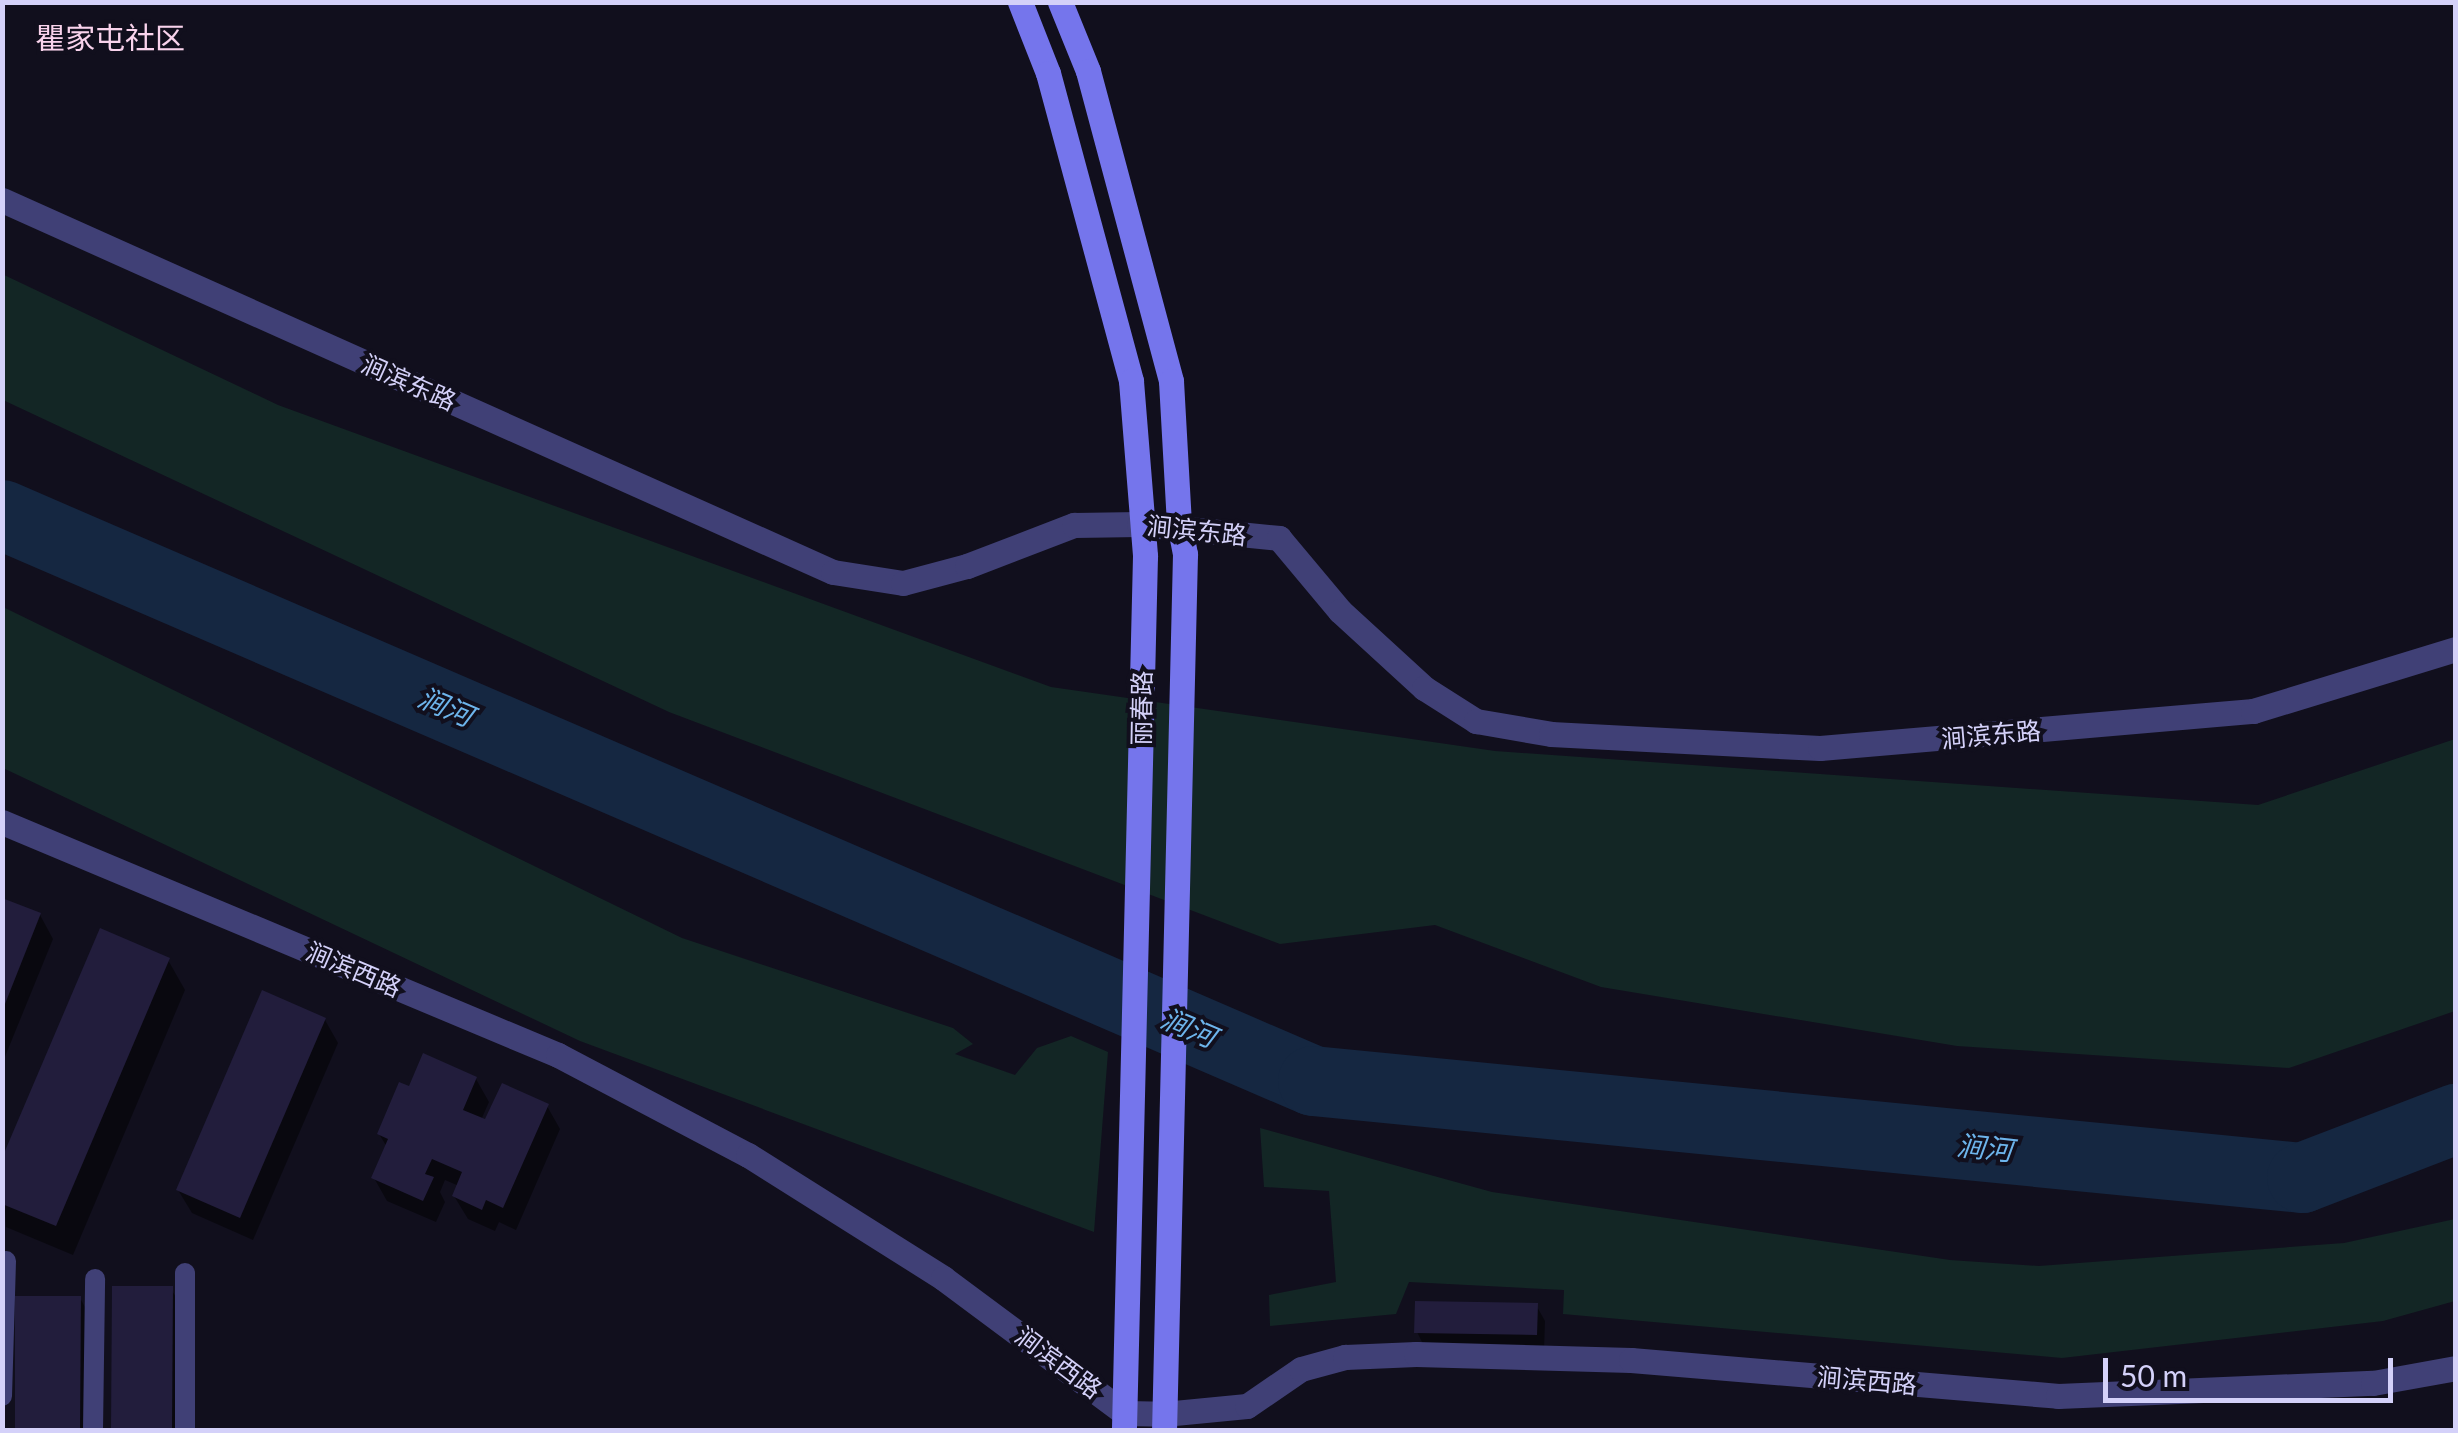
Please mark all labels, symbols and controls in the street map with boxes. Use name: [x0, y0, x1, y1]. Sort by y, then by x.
district label: 瞿家屯社区: [35, 19, 185, 55]
street label: 涧滨东路: [357, 348, 461, 416]
street label: 涧滨东路: [1146, 510, 1248, 550]
street label: 丽春路: [1125, 670, 1157, 746]
water label: 涧河: [414, 680, 478, 732]
street label: 涧滨东路: [1940, 715, 2042, 753]
street label: 涧滨西路: [302, 936, 406, 1002]
water label: 涧河: [1157, 1001, 1221, 1053]
water label: 涧河: [1955, 1127, 2015, 1167]
street label: 涧滨西路: [1010, 1320, 1108, 1404]
scale bar: [2108, 1338, 2398, 1400]
text: 50 m: [2120, 1357, 2187, 1393]
street label: 涧滨西路: [1816, 1361, 1918, 1399]

